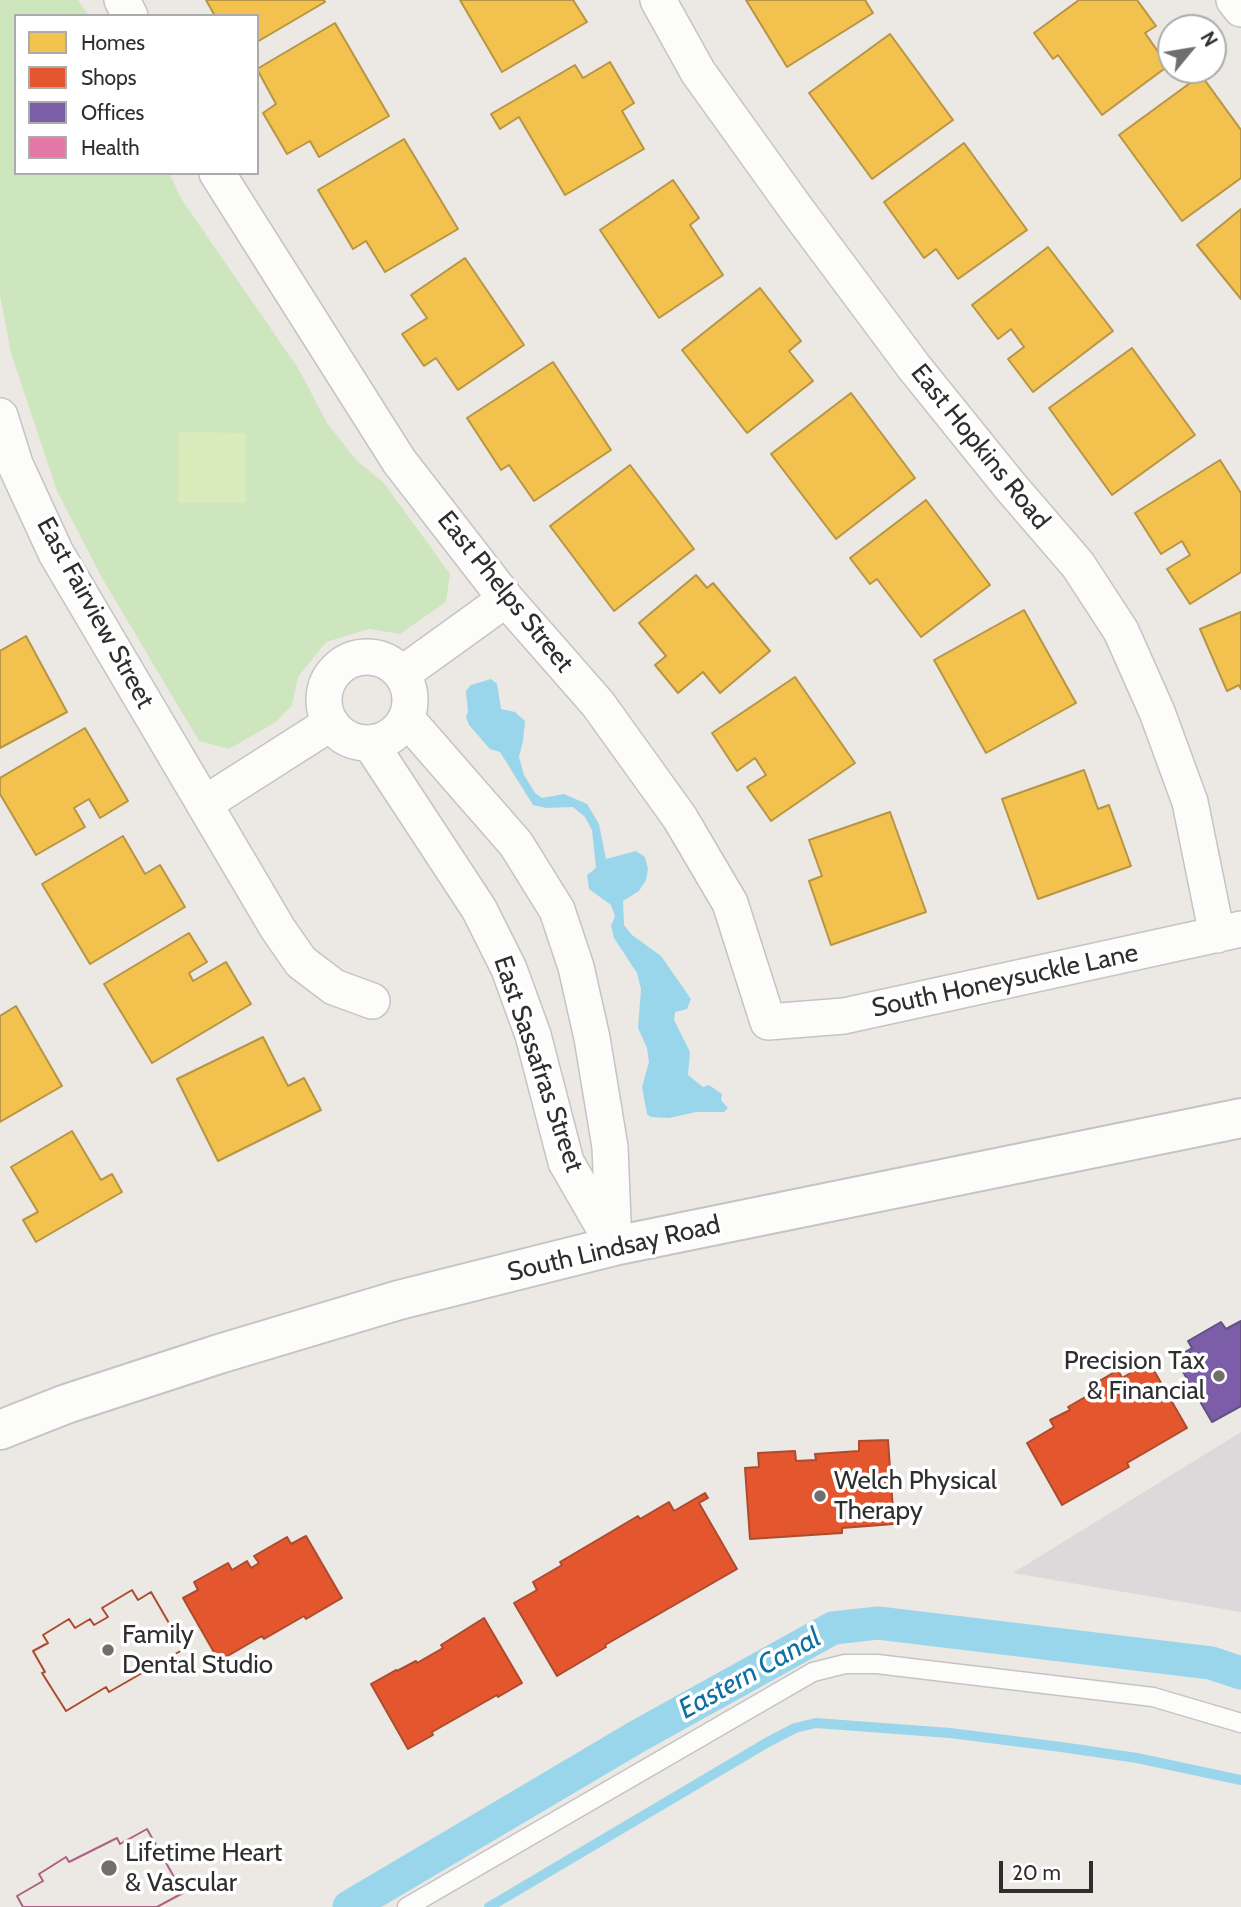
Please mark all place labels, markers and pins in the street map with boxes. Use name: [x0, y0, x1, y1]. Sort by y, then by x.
place label: Precision Tax & Financial: [1064, 1345, 1205, 1406]
marker: Precision Tax & Financial: [1211, 1368, 1227, 1384]
place label: Welch Physical Therapy: [834, 1465, 997, 1526]
marker: Welch Physical Therapy: [812, 1488, 828, 1504]
place label: Family Dental Studio: [122, 1619, 273, 1680]
marker: Family Dental Studio: [100, 1642, 116, 1658]
place label: Lifetime Heart & Vascular: [125, 1837, 282, 1898]
marker: Lifetime Heart & Vascular: [99, 1858, 119, 1878]

